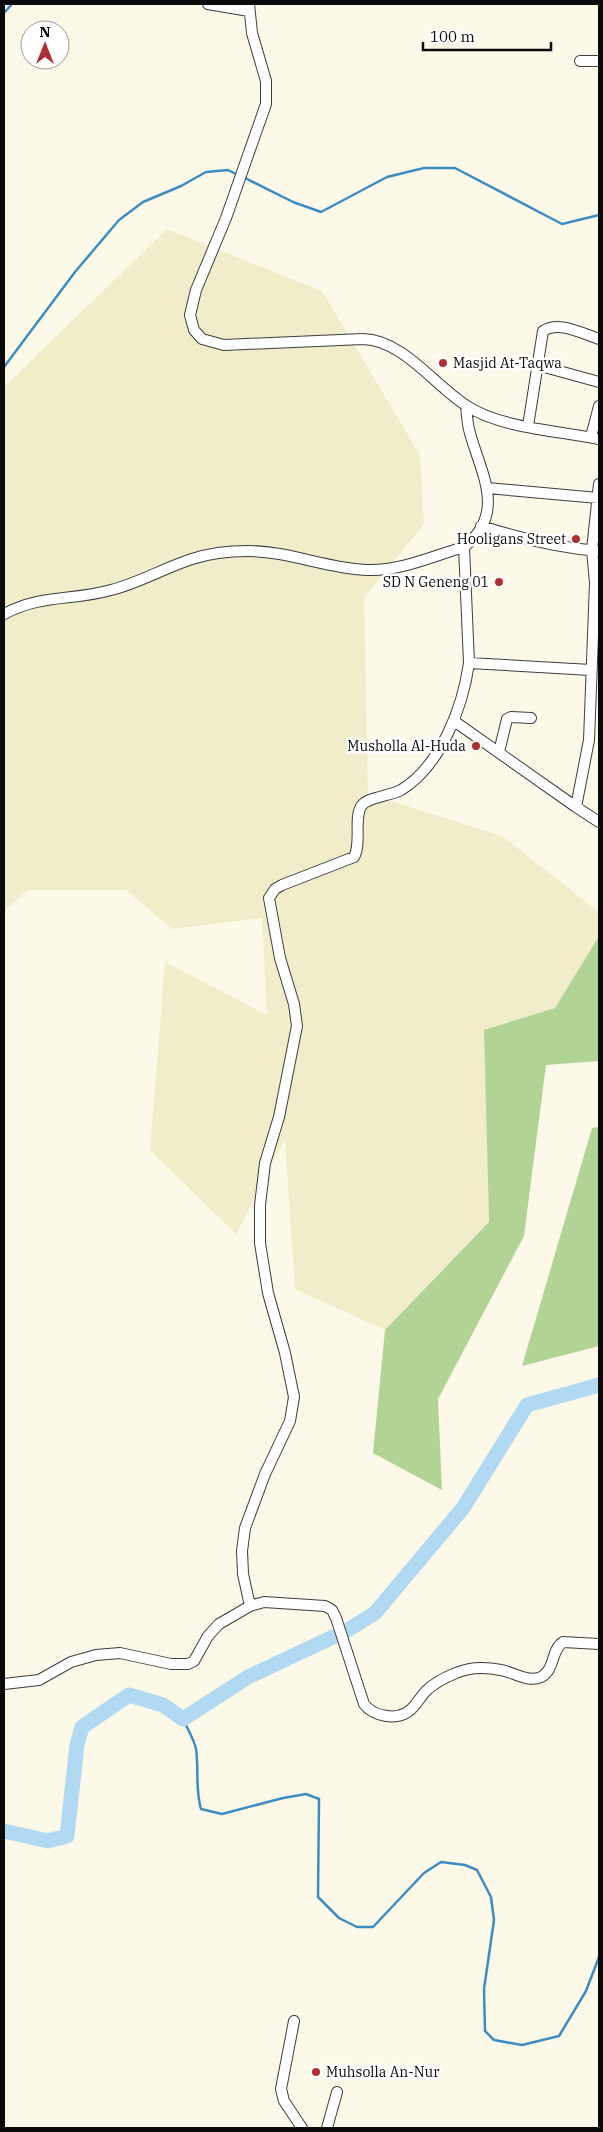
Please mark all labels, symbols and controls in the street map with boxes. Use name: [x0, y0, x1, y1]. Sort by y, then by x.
north arrow: [20, 20, 70, 70]
scale bar: [423, 20, 550, 52]
text: N: [39, 23, 51, 41]
text: 100 m: [430, 27, 475, 46]
place label: Masjid At-Taqwa: [453, 354, 562, 372]
marker: Masjid At-Taqwa: [437, 357, 449, 369]
place label: Hooligans Street: [457, 530, 566, 548]
marker: Hooligans Street: [570, 533, 582, 545]
place label: SD N Geneng 01: [383, 573, 489, 591]
marker: SD N Geneng 01: [493, 576, 505, 588]
place label: Musholla Al-Huda: [347, 737, 466, 755]
marker: Musholla Al-Huda: [470, 740, 482, 752]
place label: Muhsolla An-Nur: [326, 2063, 440, 2081]
marker: Muhsolla An-Nur: [310, 2066, 322, 2078]

